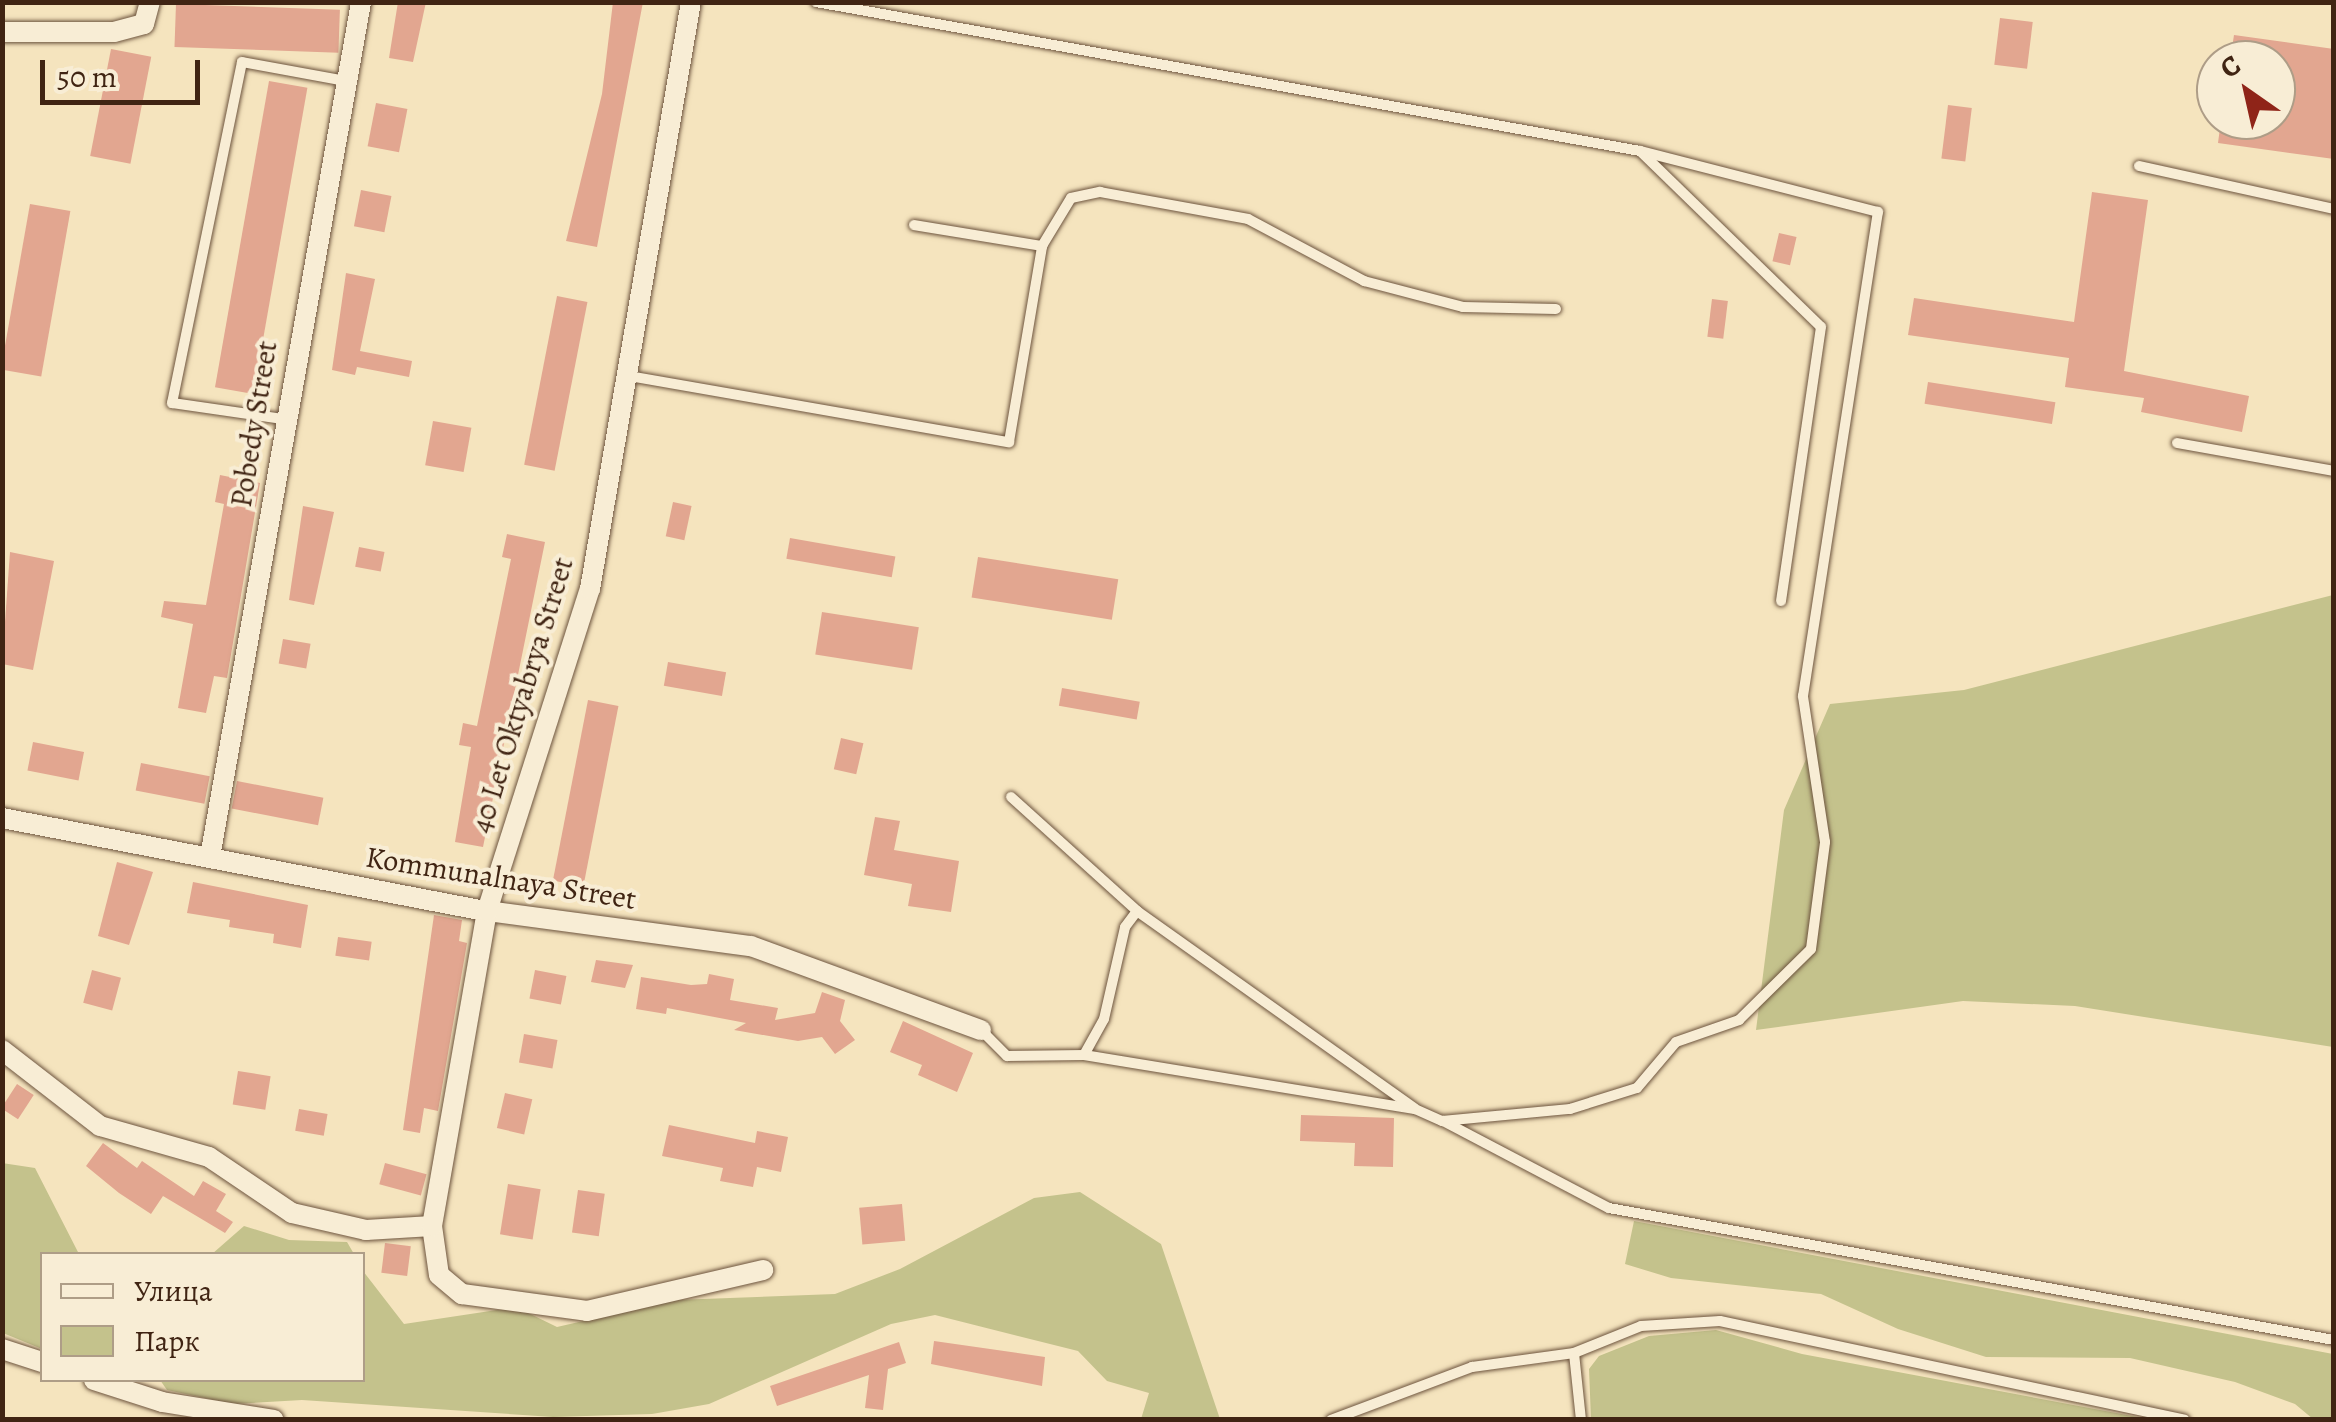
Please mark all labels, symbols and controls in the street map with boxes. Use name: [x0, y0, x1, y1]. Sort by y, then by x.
scale bar: [45, 40, 205, 102]
north arrow: [2196, 40, 2296, 140]
text: С: [2213, 46, 2248, 87]
text: 50 m: [57, 57, 117, 97]
street label: Pobedy Street: [223, 338, 285, 510]
street label: 40 Let Oktyabrya Street: [463, 553, 581, 837]
street label: Kommunalnaya Street: [363, 839, 639, 917]
legend: [40, 1252, 365, 1382]
text: Улица: [134, 1271, 213, 1311]
text: Парк: [134, 1321, 200, 1361]

